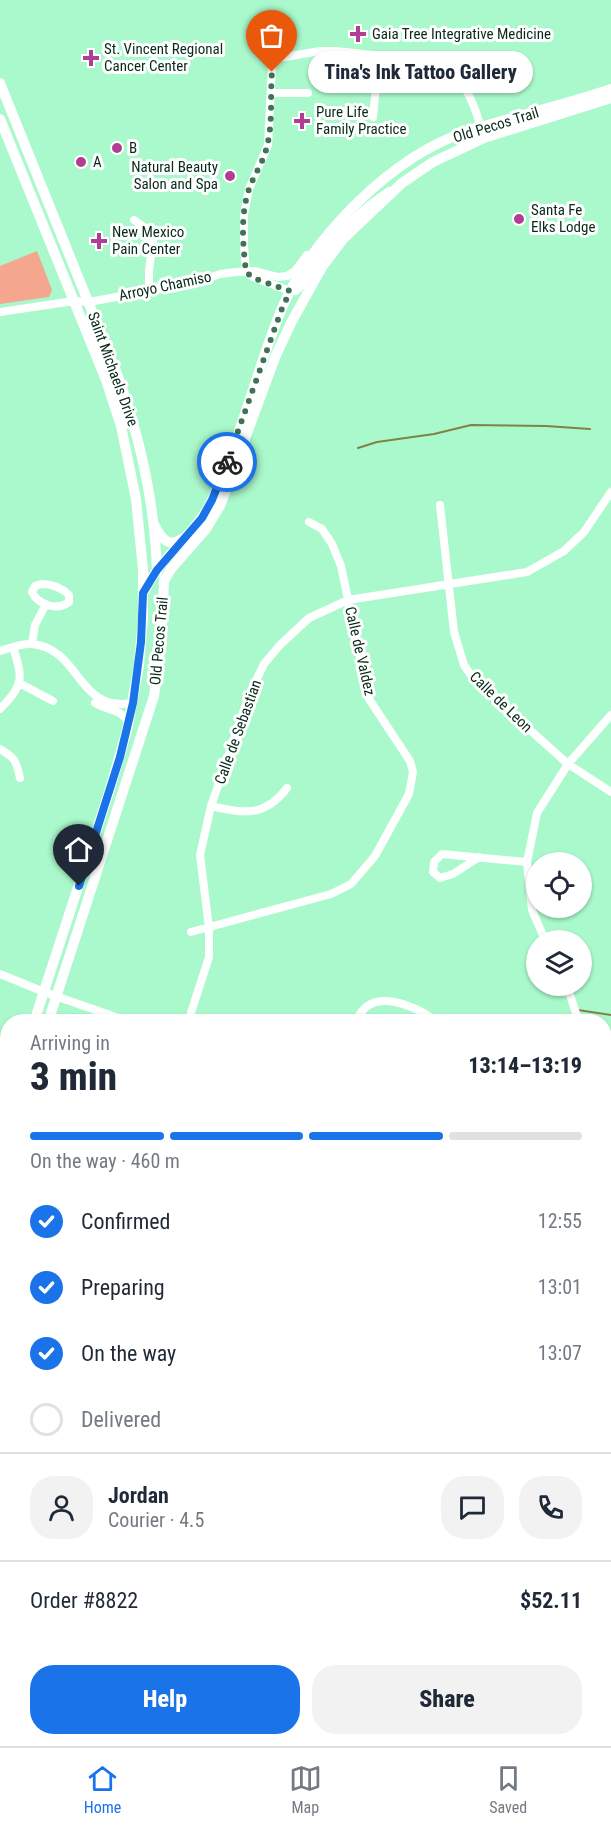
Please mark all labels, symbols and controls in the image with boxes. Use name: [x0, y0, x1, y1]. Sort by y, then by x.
pin: [246, 10, 297, 72]
icon: bag: [255, 19, 288, 52]
marker: Gaia Tree Integrative Medicine: [349, 25, 367, 43]
place label: Gaia Tree Integrative Medicine: [372, 25, 551, 43]
place label: St. Vincent Regional Cancer Center: [104, 40, 223, 75]
marker: St. Vincent Regional Cancer Center: [82, 49, 100, 67]
callout: Tina's Ink Tattoo Gallery: [308, 51, 533, 93]
text: Tina's Ink Tattoo Gallery: [324, 60, 517, 84]
place label: Pure Life Family Practice: [316, 103, 407, 138]
street label: Old Pecos Trail: [451, 103, 541, 147]
marker: Pure Life Family Practice: [293, 112, 311, 130]
place label: B: [129, 139, 137, 157]
marker: B: [110, 141, 124, 155]
place label: A: [93, 153, 102, 171]
marker: A: [74, 155, 88, 169]
place label: Natural Beauty Salon and Spa: [131, 158, 218, 193]
marker: Natural Beauty Salon and Spa: [223, 169, 237, 183]
place label: Santa Fe Elks Lodge: [531, 201, 595, 236]
marker: Santa Fe Elks Lodge: [512, 212, 526, 226]
place label: New Mexico Pain Center: [112, 223, 184, 258]
marker: New Mexico Pain Center: [90, 232, 108, 250]
street label: Arroyo Chamiso: [117, 267, 213, 305]
street label: Saint Michaels Drive: [84, 309, 142, 429]
courier: [197, 432, 257, 492]
icon: bike: [211, 446, 244, 479]
street label: Old Pecos Trail: [146, 596, 172, 686]
street label: Calle de Valdez: [341, 605, 379, 697]
street label: Calle de Leon: [466, 668, 536, 736]
street label: Calle de Sebastian: [211, 677, 265, 787]
pin: [53, 824, 104, 886]
icon: home: [62, 833, 95, 866]
map controls: [526, 852, 592, 996]
button: locate: [526, 852, 592, 918]
button: layers: [526, 930, 592, 996]
text: Arriving in: [30, 1031, 110, 1055]
text: 13:14–13:19: [468, 1053, 582, 1078]
text: 3 min: [30, 1054, 117, 1100]
text: On the way · 460 m: [30, 1149, 180, 1173]
icon: check: [30, 1205, 63, 1238]
text: Confirmed: [81, 1209, 170, 1234]
text: 12:55: [538, 1209, 582, 1233]
icon: check: [30, 1271, 63, 1304]
text: Preparing: [81, 1275, 165, 1300]
text: 13:01: [538, 1275, 582, 1299]
icon: check: [30, 1337, 63, 1370]
text: On the way: [81, 1341, 176, 1366]
text: 13:07: [538, 1341, 582, 1365]
text: Delivered: [81, 1407, 161, 1432]
button: person: [30, 1476, 93, 1539]
button: chat: [441, 1476, 504, 1539]
button: phone: [519, 1476, 582, 1539]
text: Jordan: [108, 1483, 169, 1508]
text: Courier · 4.5: [108, 1508, 204, 1532]
text: Order #8822: [30, 1588, 138, 1613]
text: $52.11: [520, 1588, 582, 1613]
button: Help: [30, 1665, 300, 1734]
button: Share: [312, 1665, 582, 1734]
tab: Home: [84, 1762, 121, 1817]
tab: Map: [289, 1762, 322, 1817]
tab: Saved: [489, 1762, 527, 1817]

